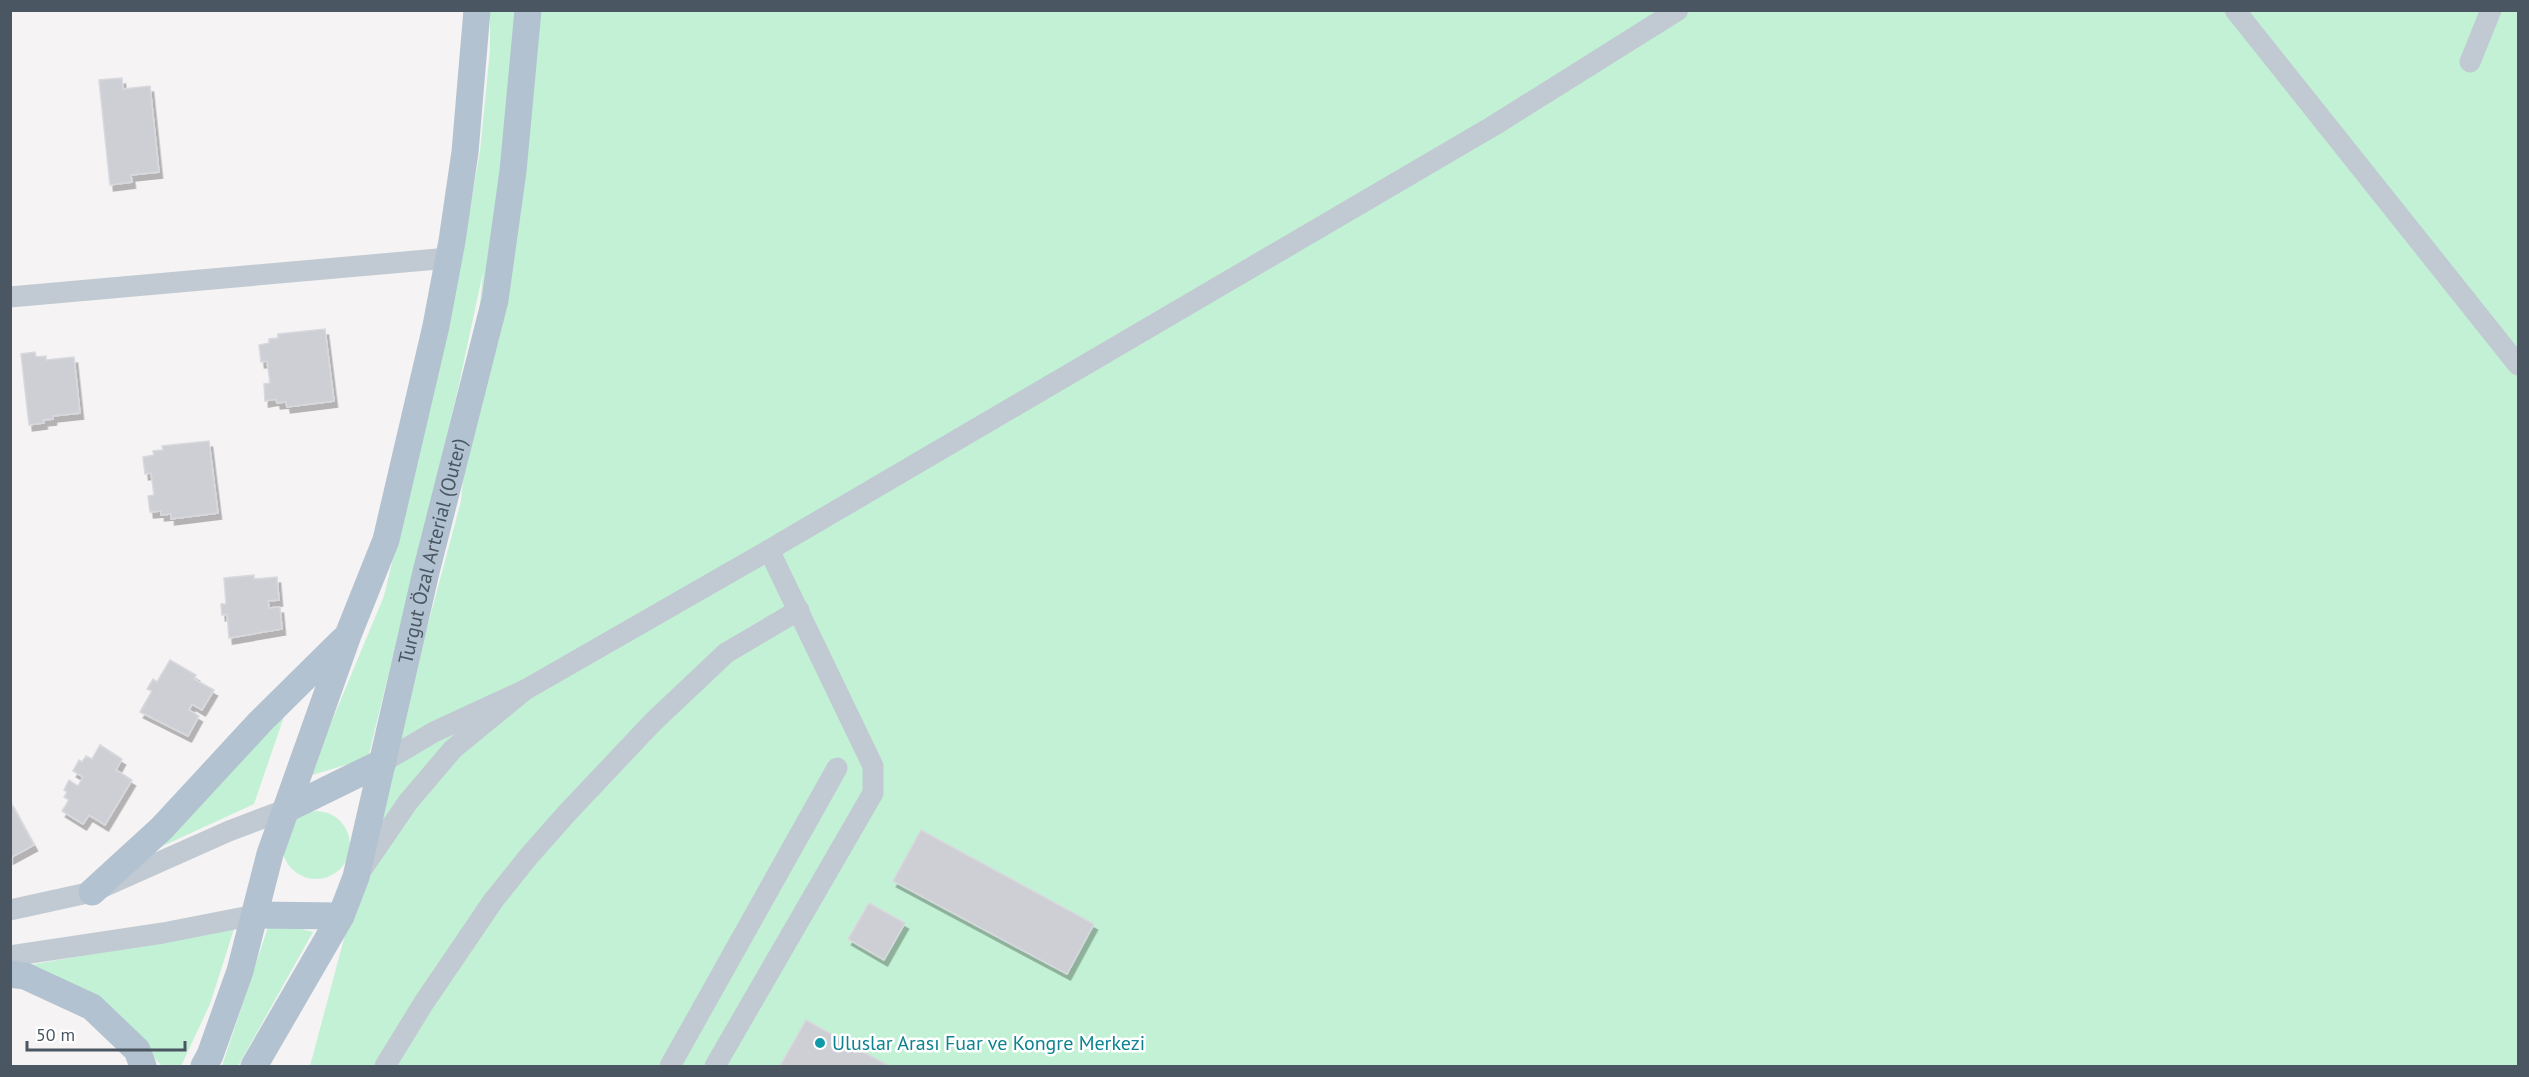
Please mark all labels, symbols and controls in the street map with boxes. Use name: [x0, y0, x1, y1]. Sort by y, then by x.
street label: Turgut Özal Arterial (Outer): [392, 436, 472, 666]
scale bar: [27, 1014, 184, 1052]
text: 50 m: [36, 1023, 75, 1046]
place label: Uluslar Arası Fuar ve Kongre Merkezi: [832, 1030, 1145, 1056]
marker: Uluslar Arası Fuar ve Kongre Merkezi: [813, 1036, 827, 1050]

